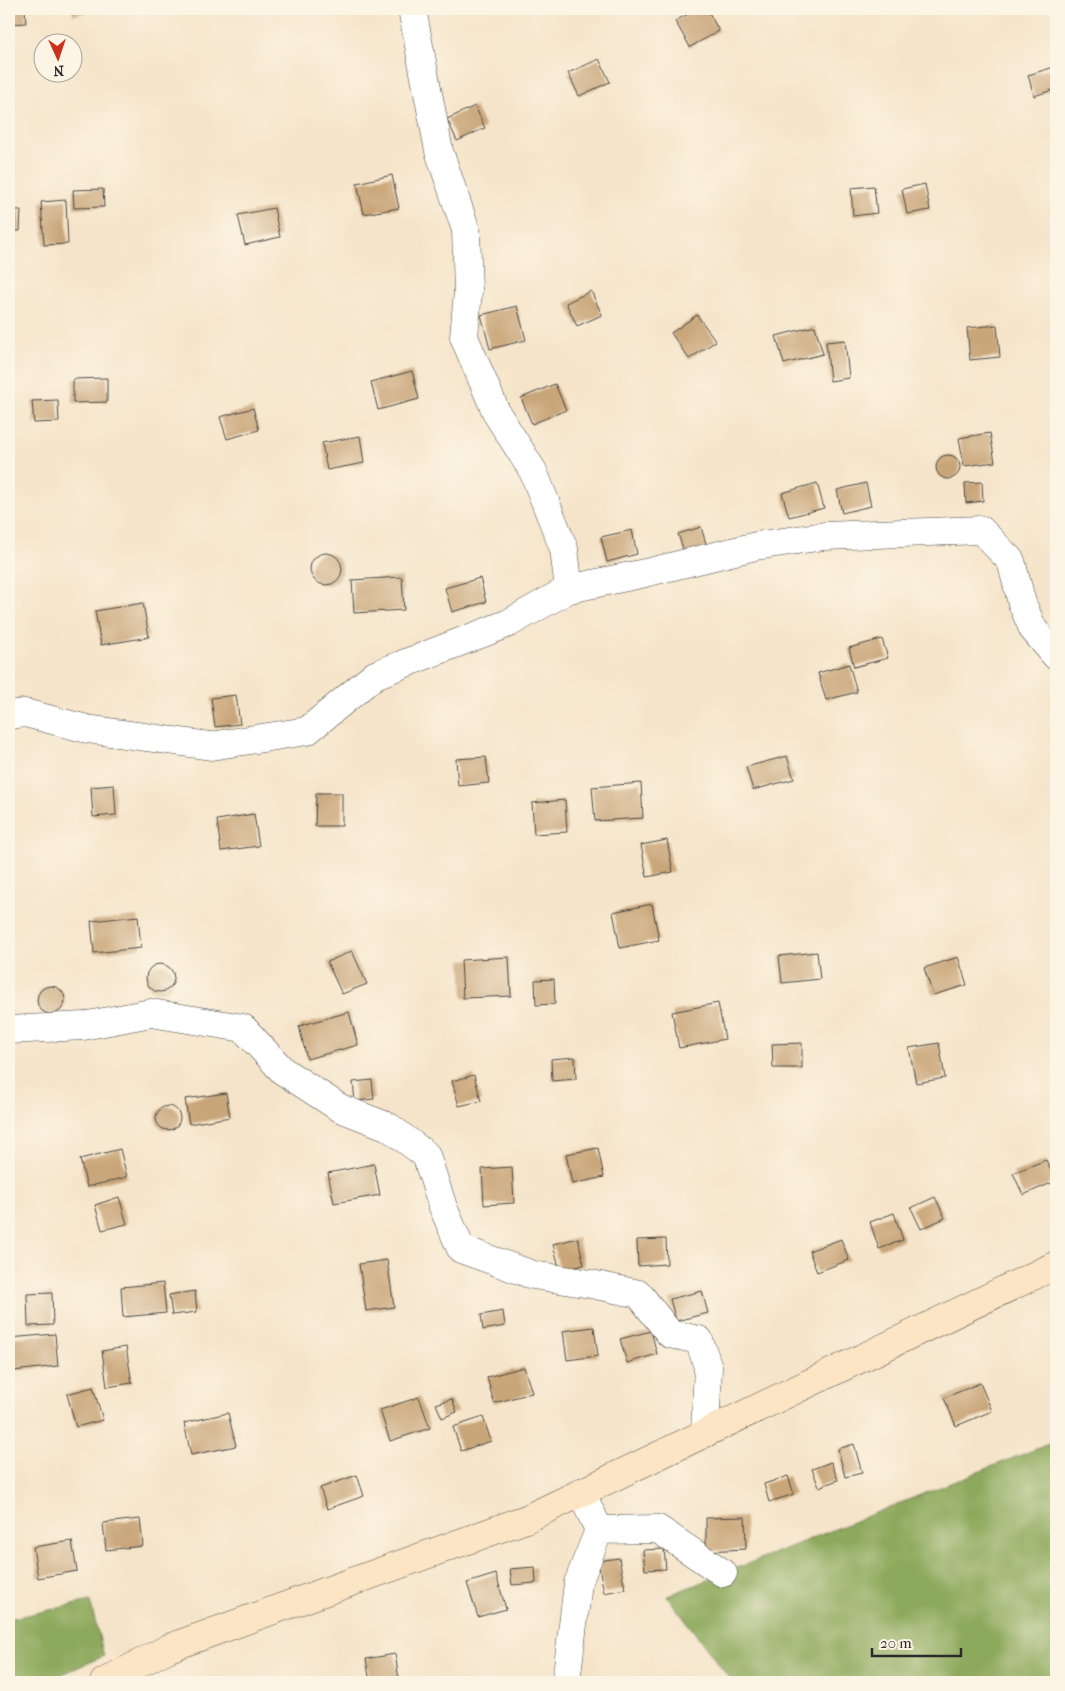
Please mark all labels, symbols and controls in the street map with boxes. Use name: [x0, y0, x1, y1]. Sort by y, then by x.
north arrow: [32, 32, 82, 82]
text: N: [53, 62, 64, 79]
scale bar: [872, 1626, 961, 1658]
text: 20 m: [880, 1634, 912, 1652]

